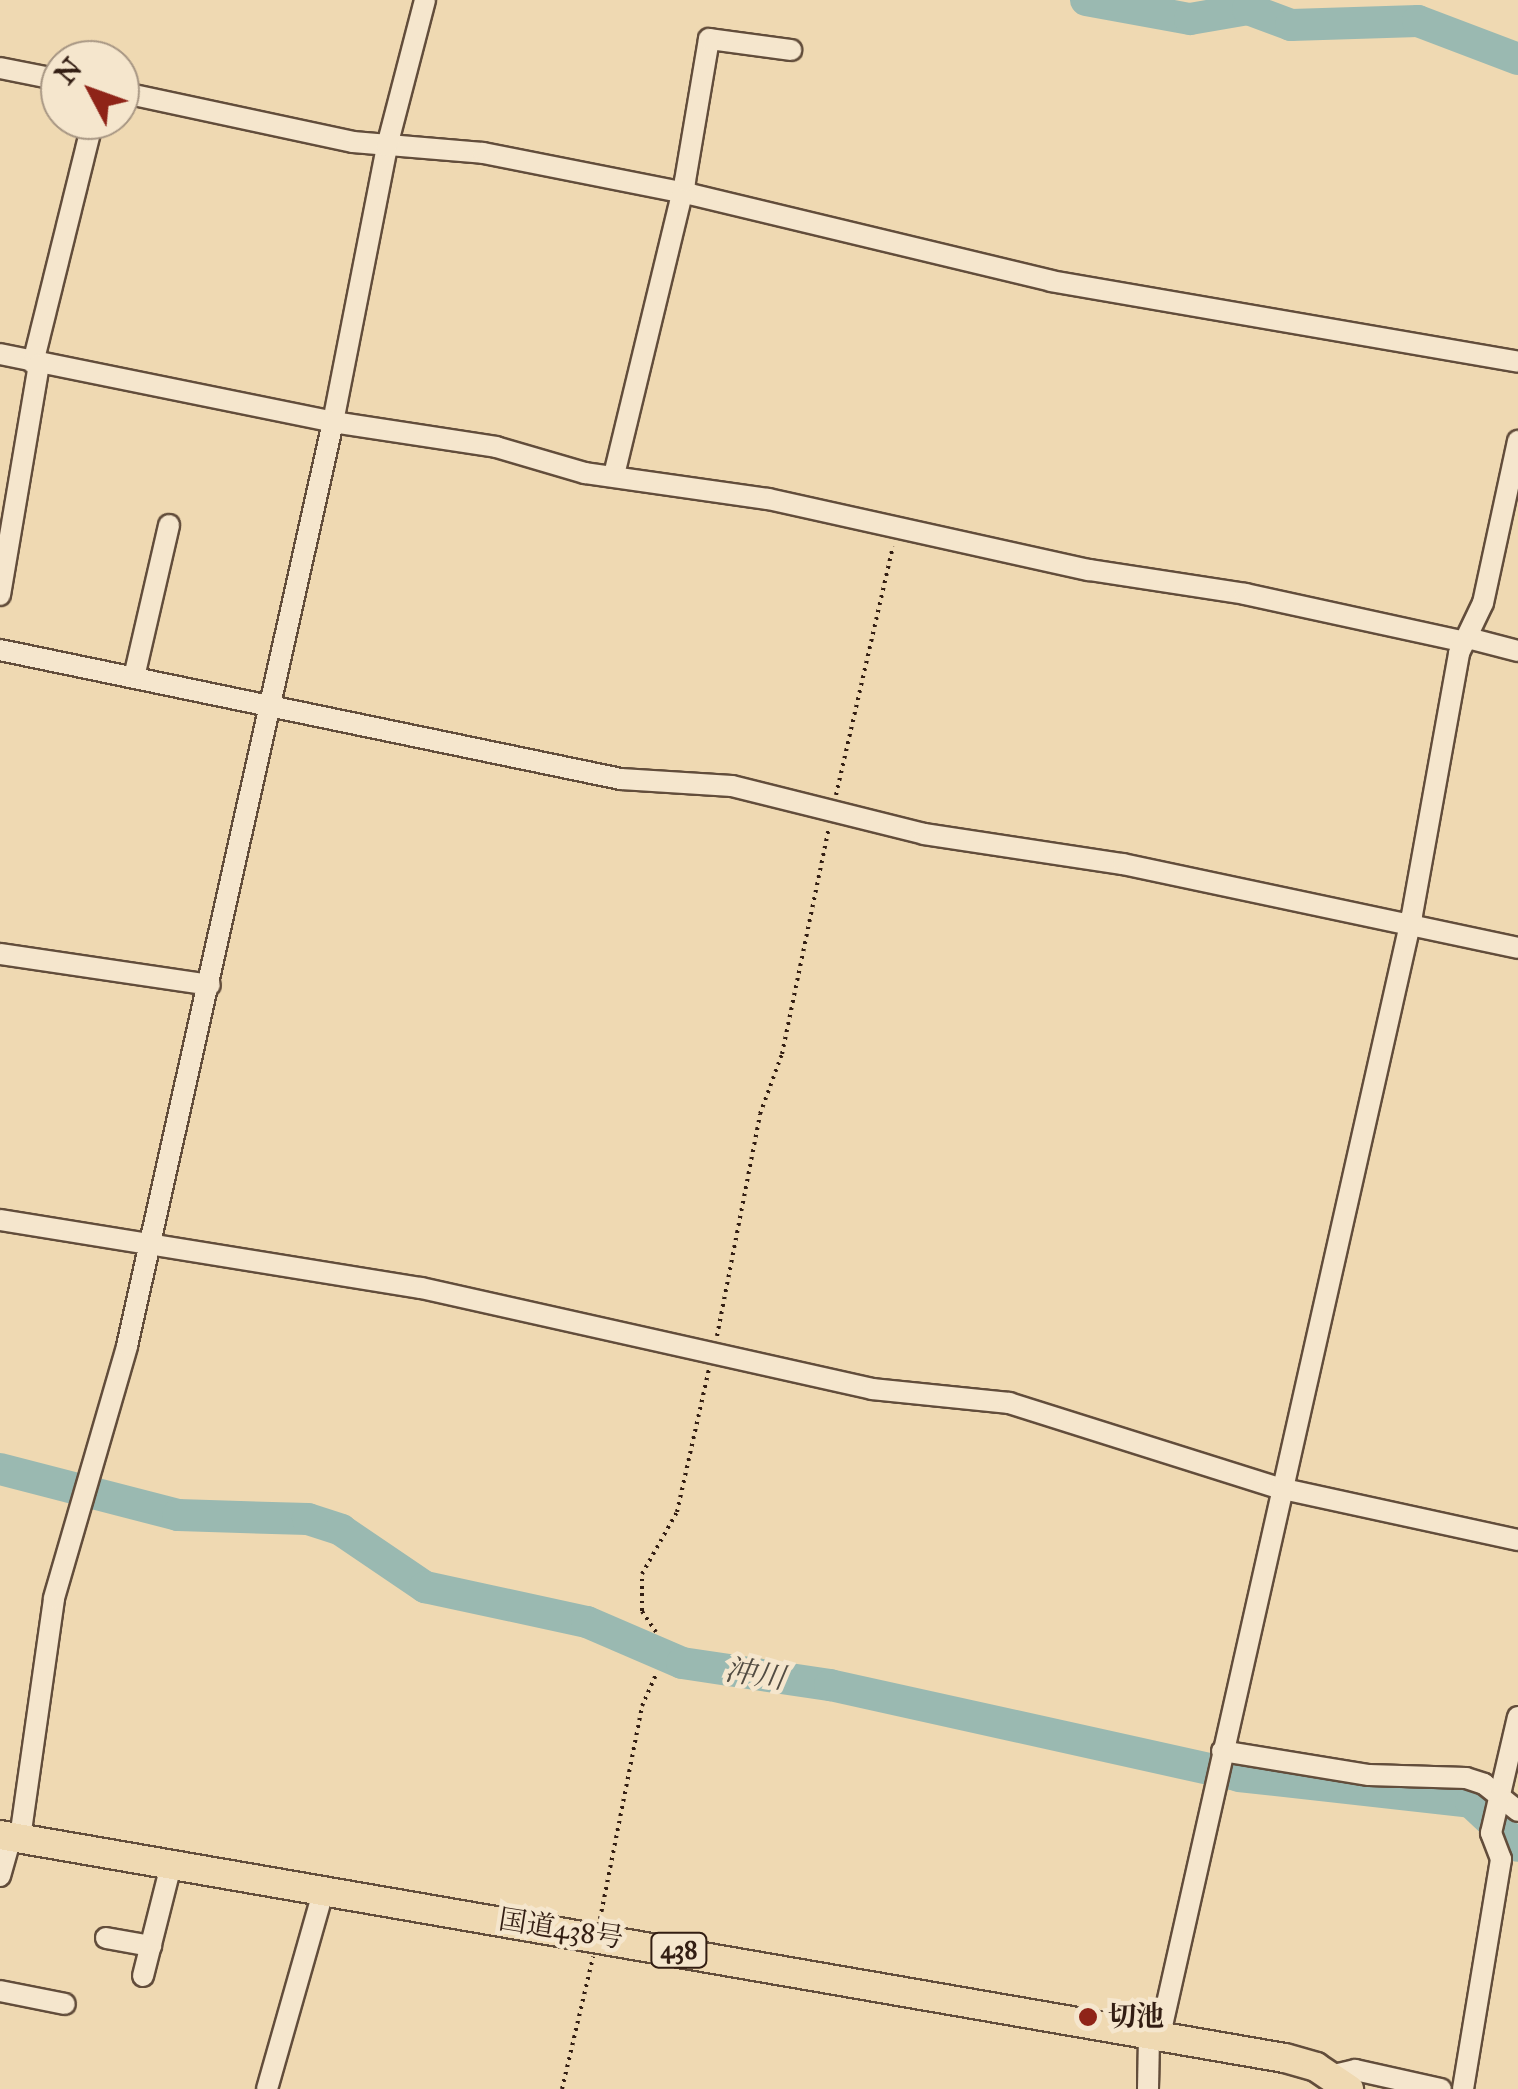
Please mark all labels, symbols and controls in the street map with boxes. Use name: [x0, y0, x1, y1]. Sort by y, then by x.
north arrow: [40, 40, 140, 140]
text: N: [47, 51, 89, 92]
water label: 沖川: [723, 1652, 787, 1696]
street label: 国道438号: [496, 1903, 626, 1955]
road number: 438: [649, 1930, 709, 1970]
place label: 切池: [1108, 2000, 1164, 2034]
marker: 切池: [1077, 2006, 1099, 2028]

